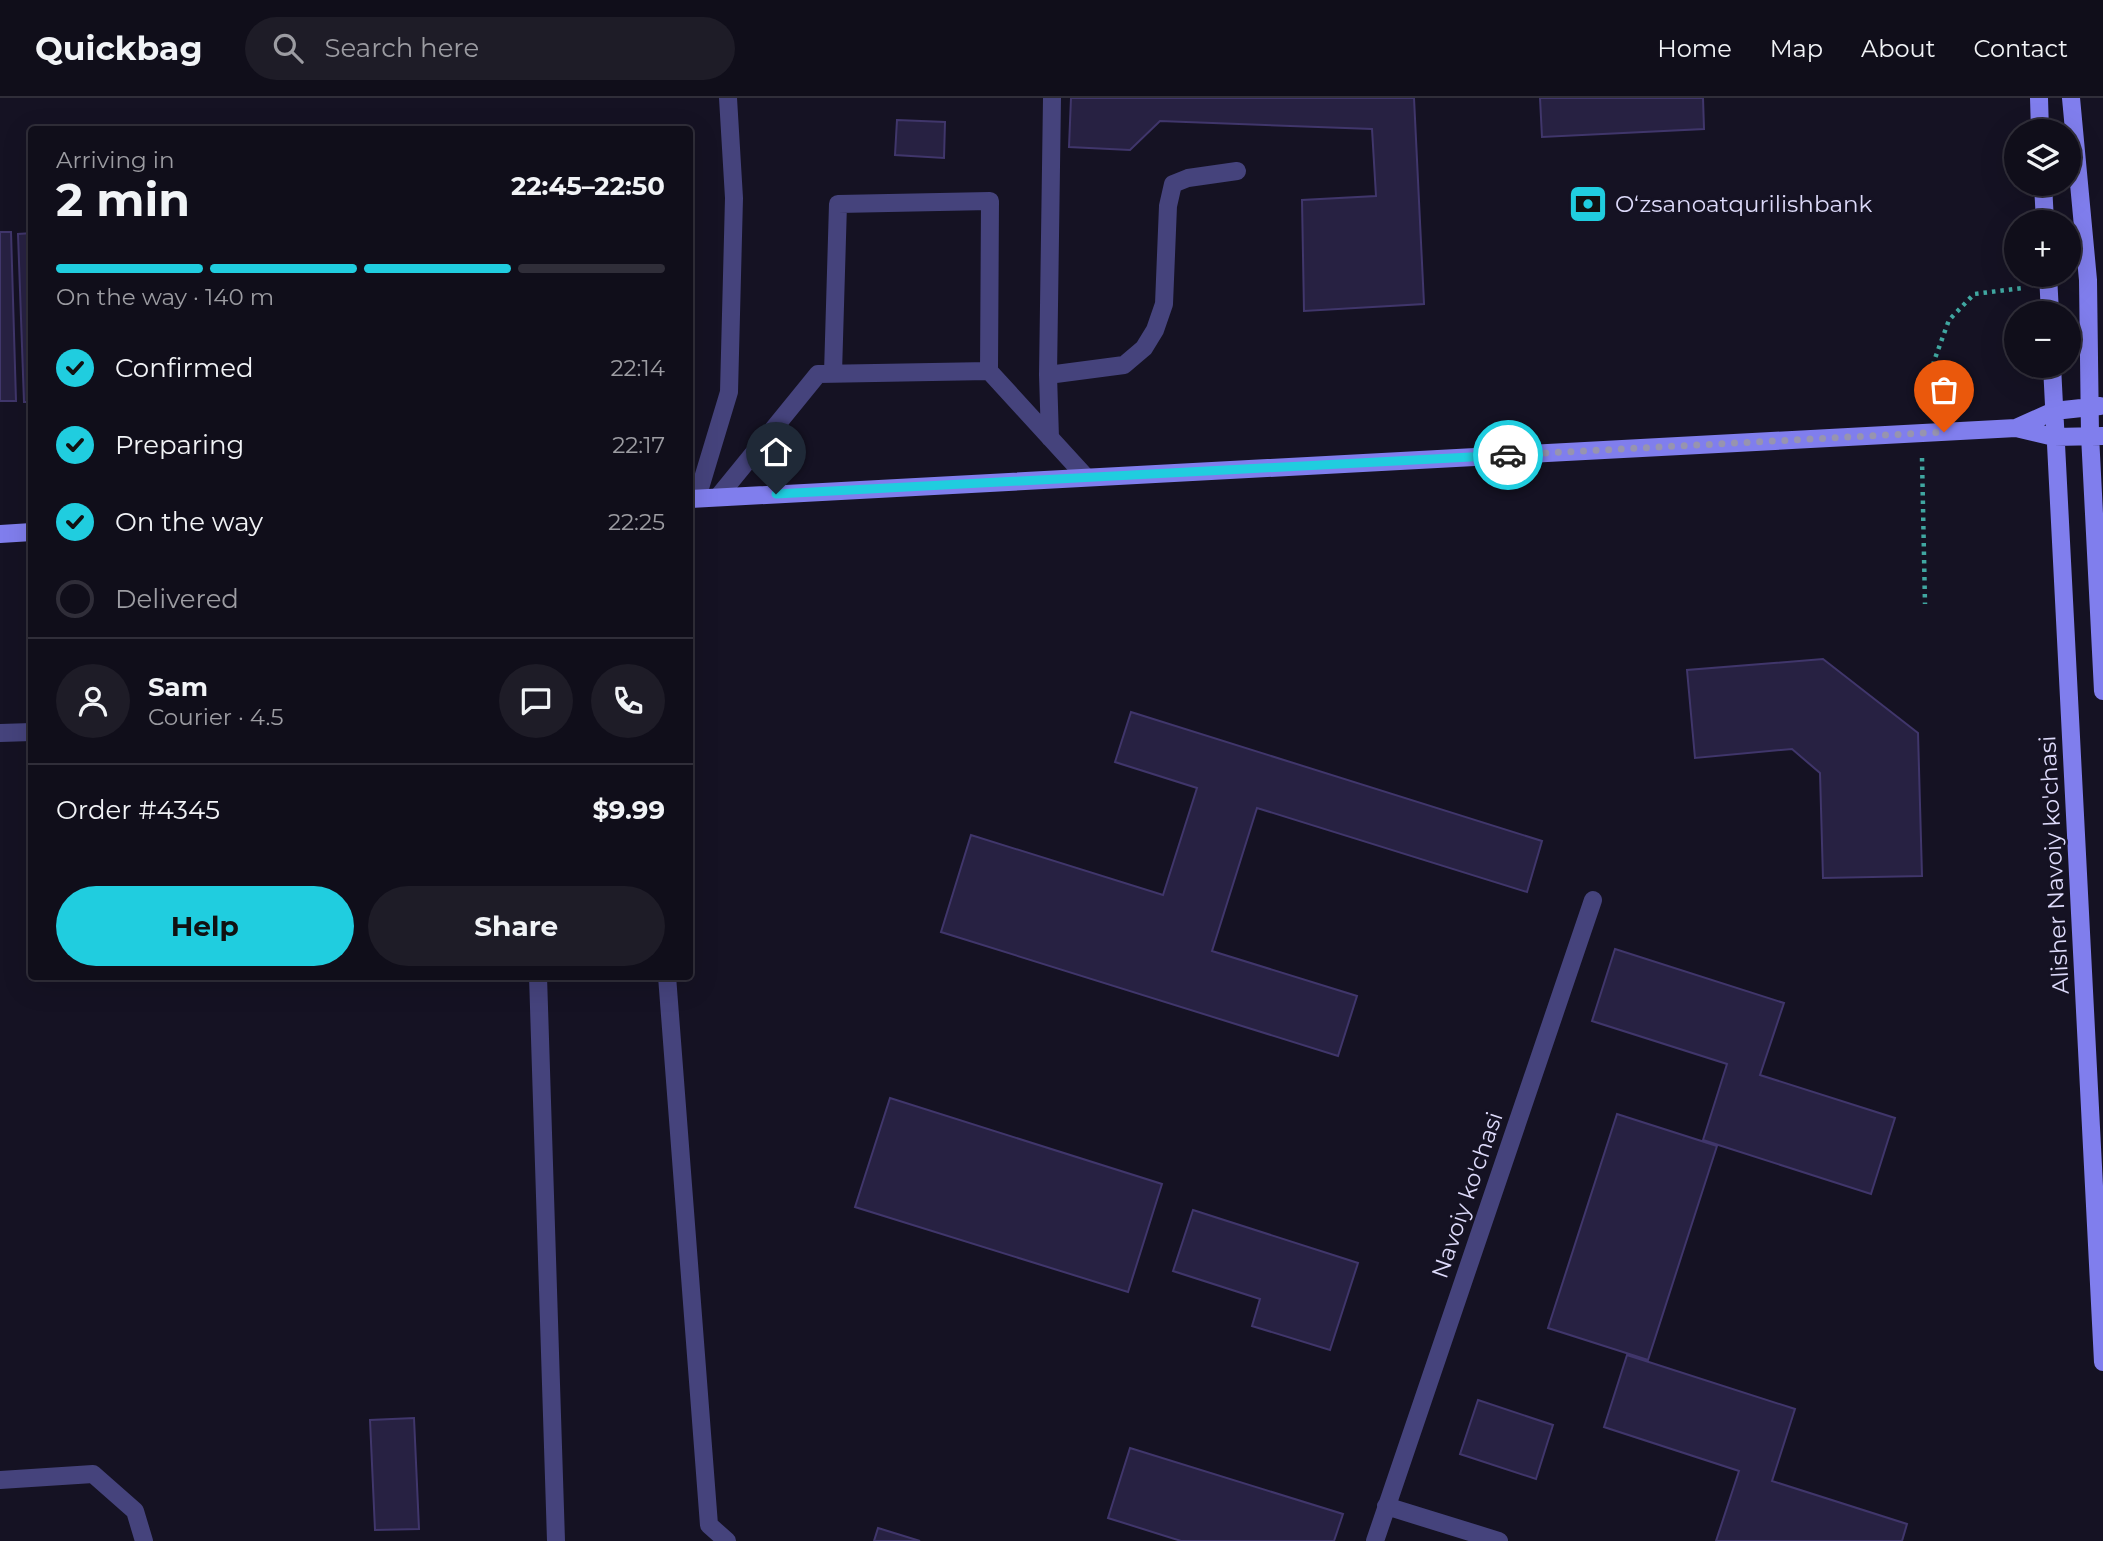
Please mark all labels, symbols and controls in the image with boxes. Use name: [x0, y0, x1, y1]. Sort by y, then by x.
search box: [245, 17, 735, 80]
text: Quickbag: [35, 28, 203, 68]
icon: search: [269, 29, 307, 67]
text: Search here: [325, 32, 479, 64]
text: Home: [1657, 34, 1732, 63]
text: Map: [1770, 34, 1823, 63]
text: About: [1861, 34, 1935, 63]
text: Contact: [1973, 34, 2068, 63]
map controls: [2004, 119, 2081, 378]
button: layers: [2004, 119, 2081, 196]
text: Arriving in: [56, 146, 175, 174]
text: 22:45–22:50: [511, 170, 665, 202]
text: 2 min: [56, 171, 190, 228]
bank icon: Oʻzsanoatqurilishbank: [1567, 183, 1609, 225]
place label: Oʻzsanoatqurilishbank: [1615, 190, 1873, 218]
button: +: [2004, 210, 2081, 287]
text: On the way · 140 m: [56, 283, 274, 311]
button: −: [2004, 301, 2081, 378]
icon: check: [56, 349, 94, 387]
text: Confirmed: [115, 352, 254, 384]
text: 22:14: [610, 354, 665, 382]
pin: [1914, 360, 1974, 432]
icon: bag: [1925, 371, 1963, 409]
courier: [1473, 420, 1543, 490]
pin: [746, 422, 806, 494]
icon: check: [56, 426, 94, 464]
text: Preparing: [115, 429, 244, 461]
text: 22:17: [612, 431, 665, 459]
icon: home: [757, 433, 795, 471]
icon: car: [1489, 436, 1527, 474]
icon: check: [56, 503, 94, 541]
text: On the way: [115, 506, 263, 538]
text: 22:25: [608, 508, 665, 536]
text: Delivered: [115, 583, 239, 615]
button: person: [56, 664, 130, 738]
button: chat: [499, 664, 573, 738]
button: phone: [591, 664, 665, 738]
text: Sam: [148, 671, 208, 703]
text: Courier · 4.5: [148, 703, 283, 731]
street label: Alisher Navoiy ko'chasi: [2033, 735, 2075, 995]
text: Order #4345: [56, 794, 220, 826]
text: $9.99: [593, 794, 665, 826]
button: Help: [56, 886, 354, 966]
button: Share: [368, 886, 665, 966]
street label: Navoiy ko'chasi: [1425, 1108, 1509, 1282]

